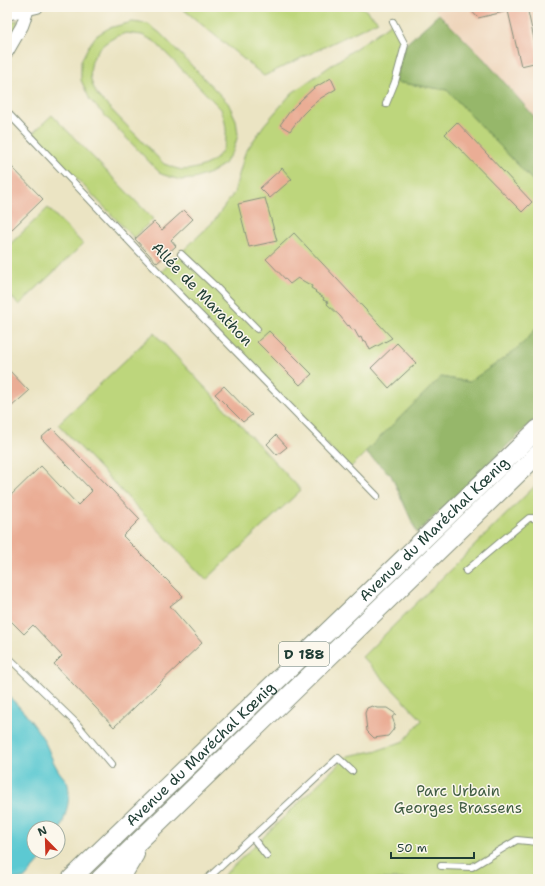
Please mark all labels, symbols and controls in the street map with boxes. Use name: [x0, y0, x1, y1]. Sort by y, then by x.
street label: Allée de Marathon: [147, 238, 257, 350]
street label: Avenue du Maréchal Kœnig: [355, 453, 513, 606]
road number: D 188: [279, 642, 329, 666]
street label: Avenue du Maréchal Kœnig: [121, 677, 280, 831]
park label: Parc Urbain Georges Brassens: [394, 781, 522, 818]
north arrow: [26, 820, 66, 860]
text: N: [35, 823, 49, 840]
scale bar: [391, 834, 474, 860]
text: 50 m: [397, 840, 427, 856]

